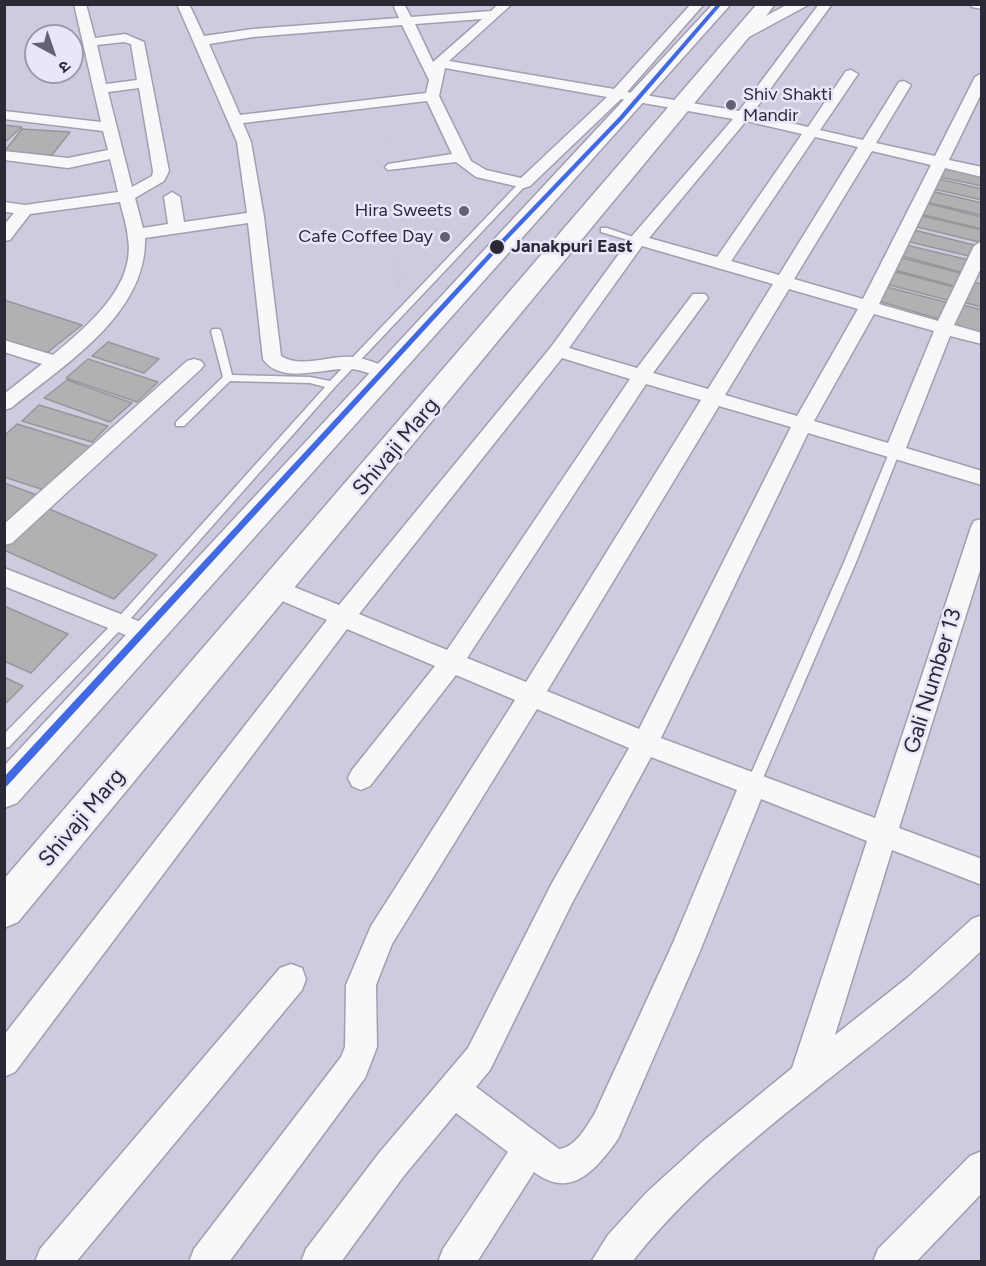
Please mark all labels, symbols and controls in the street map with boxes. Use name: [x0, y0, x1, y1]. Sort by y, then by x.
north arrow: [24, 24, 84, 84]
text: उ: [55, 56, 74, 77]
place label: Shiv Shakti Mandir: [743, 84, 832, 127]
marker: Shiv Shakti Mandir: [724, 98, 738, 112]
place label: Hira Sweets: [355, 200, 452, 222]
marker: Hira Sweets: [457, 204, 471, 218]
place label: Cafe Coffee Day: [298, 226, 433, 248]
marker: Cafe Coffee Day: [438, 230, 452, 244]
place label: Janakpuri East: [511, 236, 633, 258]
marker: Janakpuri East: [488, 238, 506, 256]
street label: Shivaji Marg: [347, 393, 445, 501]
street label: Gali Number 13: [898, 605, 968, 757]
street label: Shivaji Marg: [33, 764, 131, 872]

